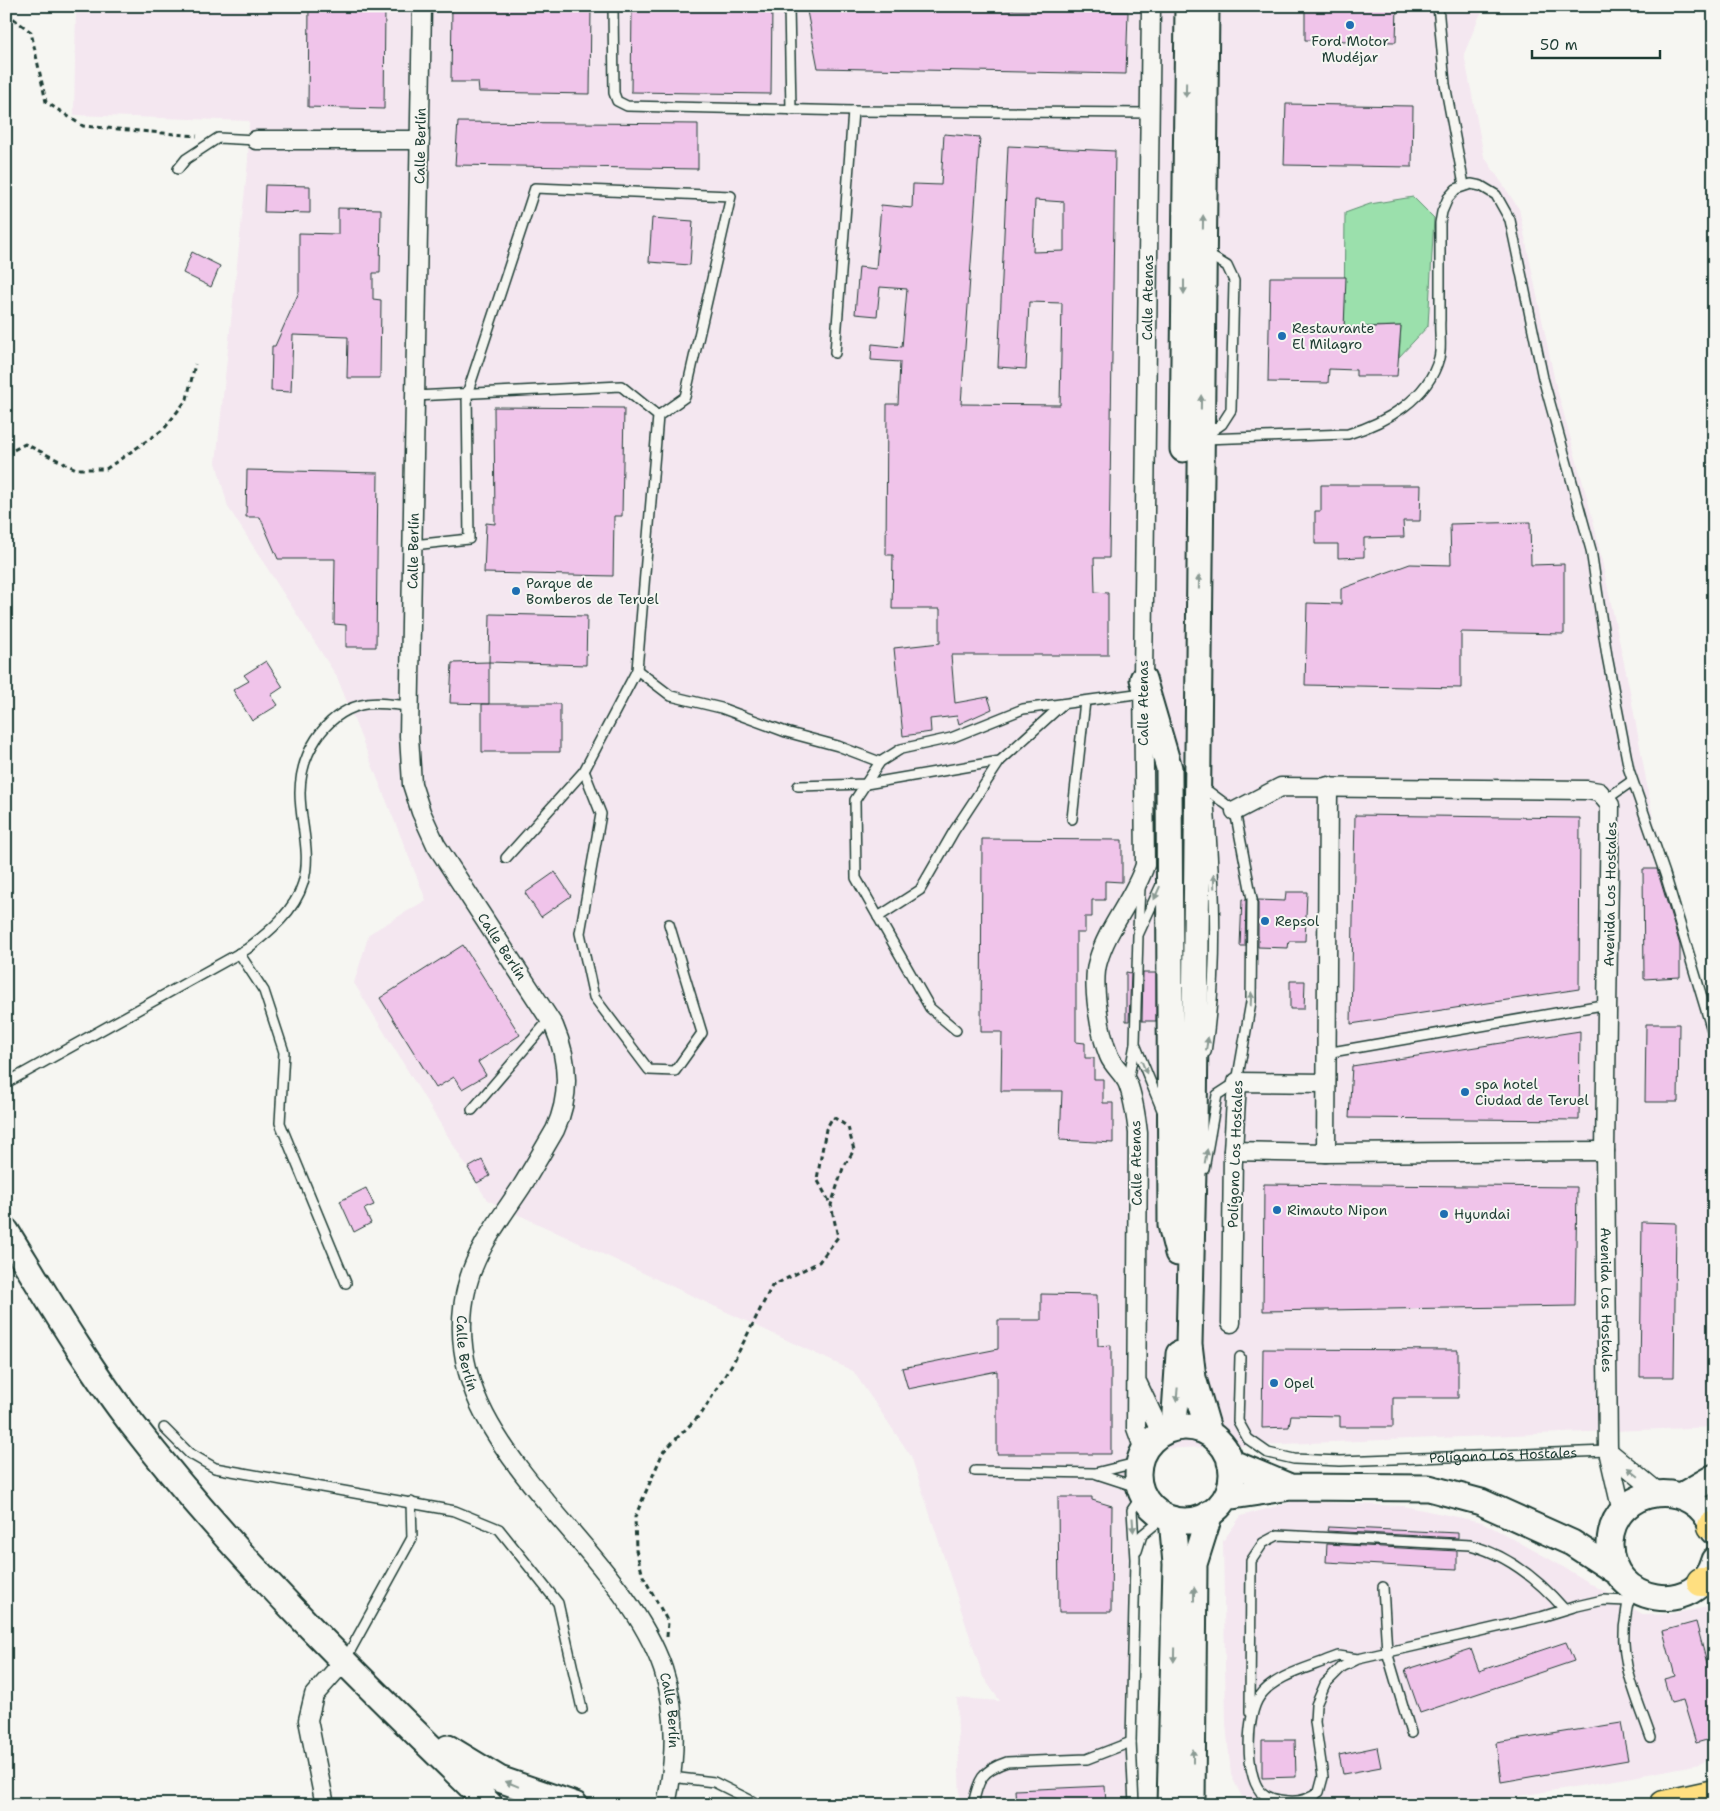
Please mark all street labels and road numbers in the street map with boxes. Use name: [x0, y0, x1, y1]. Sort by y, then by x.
street label: Calle Berlín: [410, 107, 430, 184]
street label: Calle Atenas: [1138, 254, 1157, 341]
street label: Calle Berlín: [403, 512, 423, 589]
street label: Calle Atenas: [1134, 660, 1152, 746]
street label: Avenida Los Hostales: [1600, 821, 1620, 967]
street label: Calle Berlín: [474, 909, 531, 984]
street label: Polígono Los Hostales: [1223, 1080, 1247, 1228]
street label: Calle Atenas: [1126, 1120, 1146, 1206]
street label: Avenida Los Hostales: [1597, 1227, 1616, 1373]
street label: Calle Berlín: [453, 1315, 482, 1394]
street label: Polígono Los Hostales: [1429, 1443, 1578, 1467]
street label: Calle Berlín: [656, 1670, 683, 1749]

